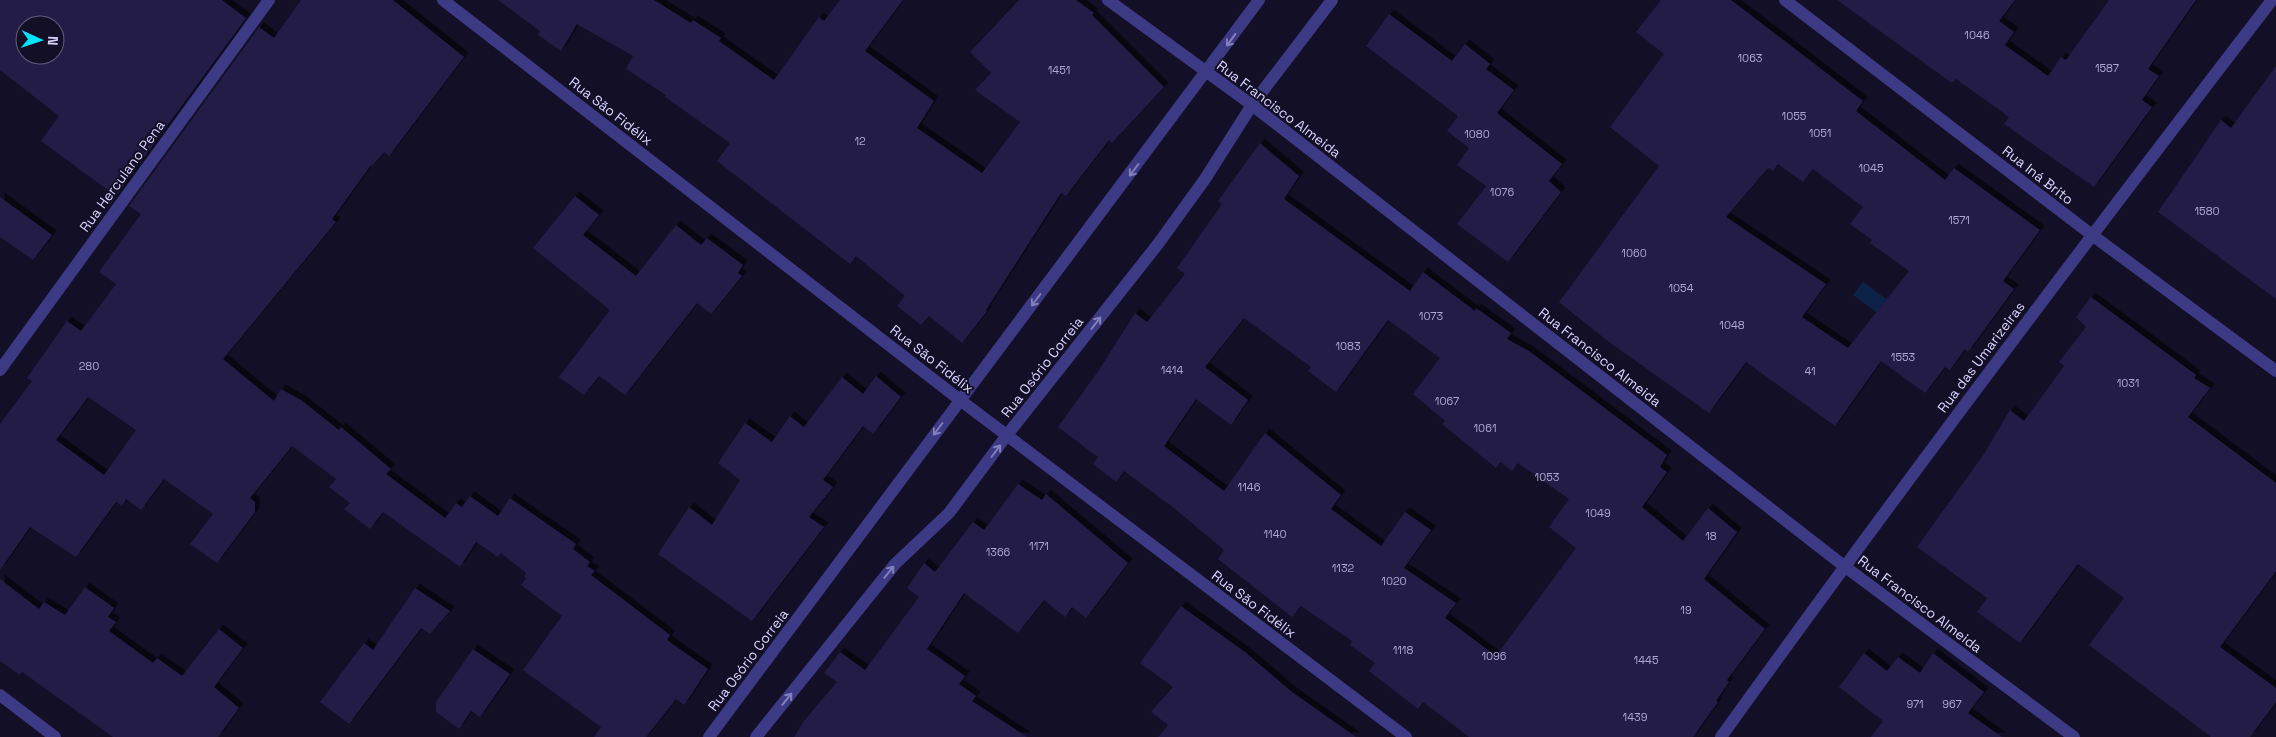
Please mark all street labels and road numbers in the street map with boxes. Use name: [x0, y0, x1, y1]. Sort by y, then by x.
street label: Rua Francisco Almeida: [1213, 56, 1345, 162]
street label: Rua São Fidélix: [566, 73, 656, 149]
street label: Rua Herculano Pena: [75, 117, 169, 235]
street label: Rua Iná Brito: [1999, 142, 2077, 208]
street label: Rua das Umarizeiras: [1933, 298, 2029, 416]
street label: Rua Francisco Almeida: [1535, 303, 1665, 411]
street label: Rua Osório Correia: [997, 313, 1087, 421]
street label: Rua São Fidélix: [887, 321, 977, 397]
street label: Rua Francisco Almeida: [1854, 551, 1986, 657]
street label: Rua São Fidélix: [1208, 566, 1300, 642]
street label: Rua Osório Correia: [704, 605, 792, 715]

